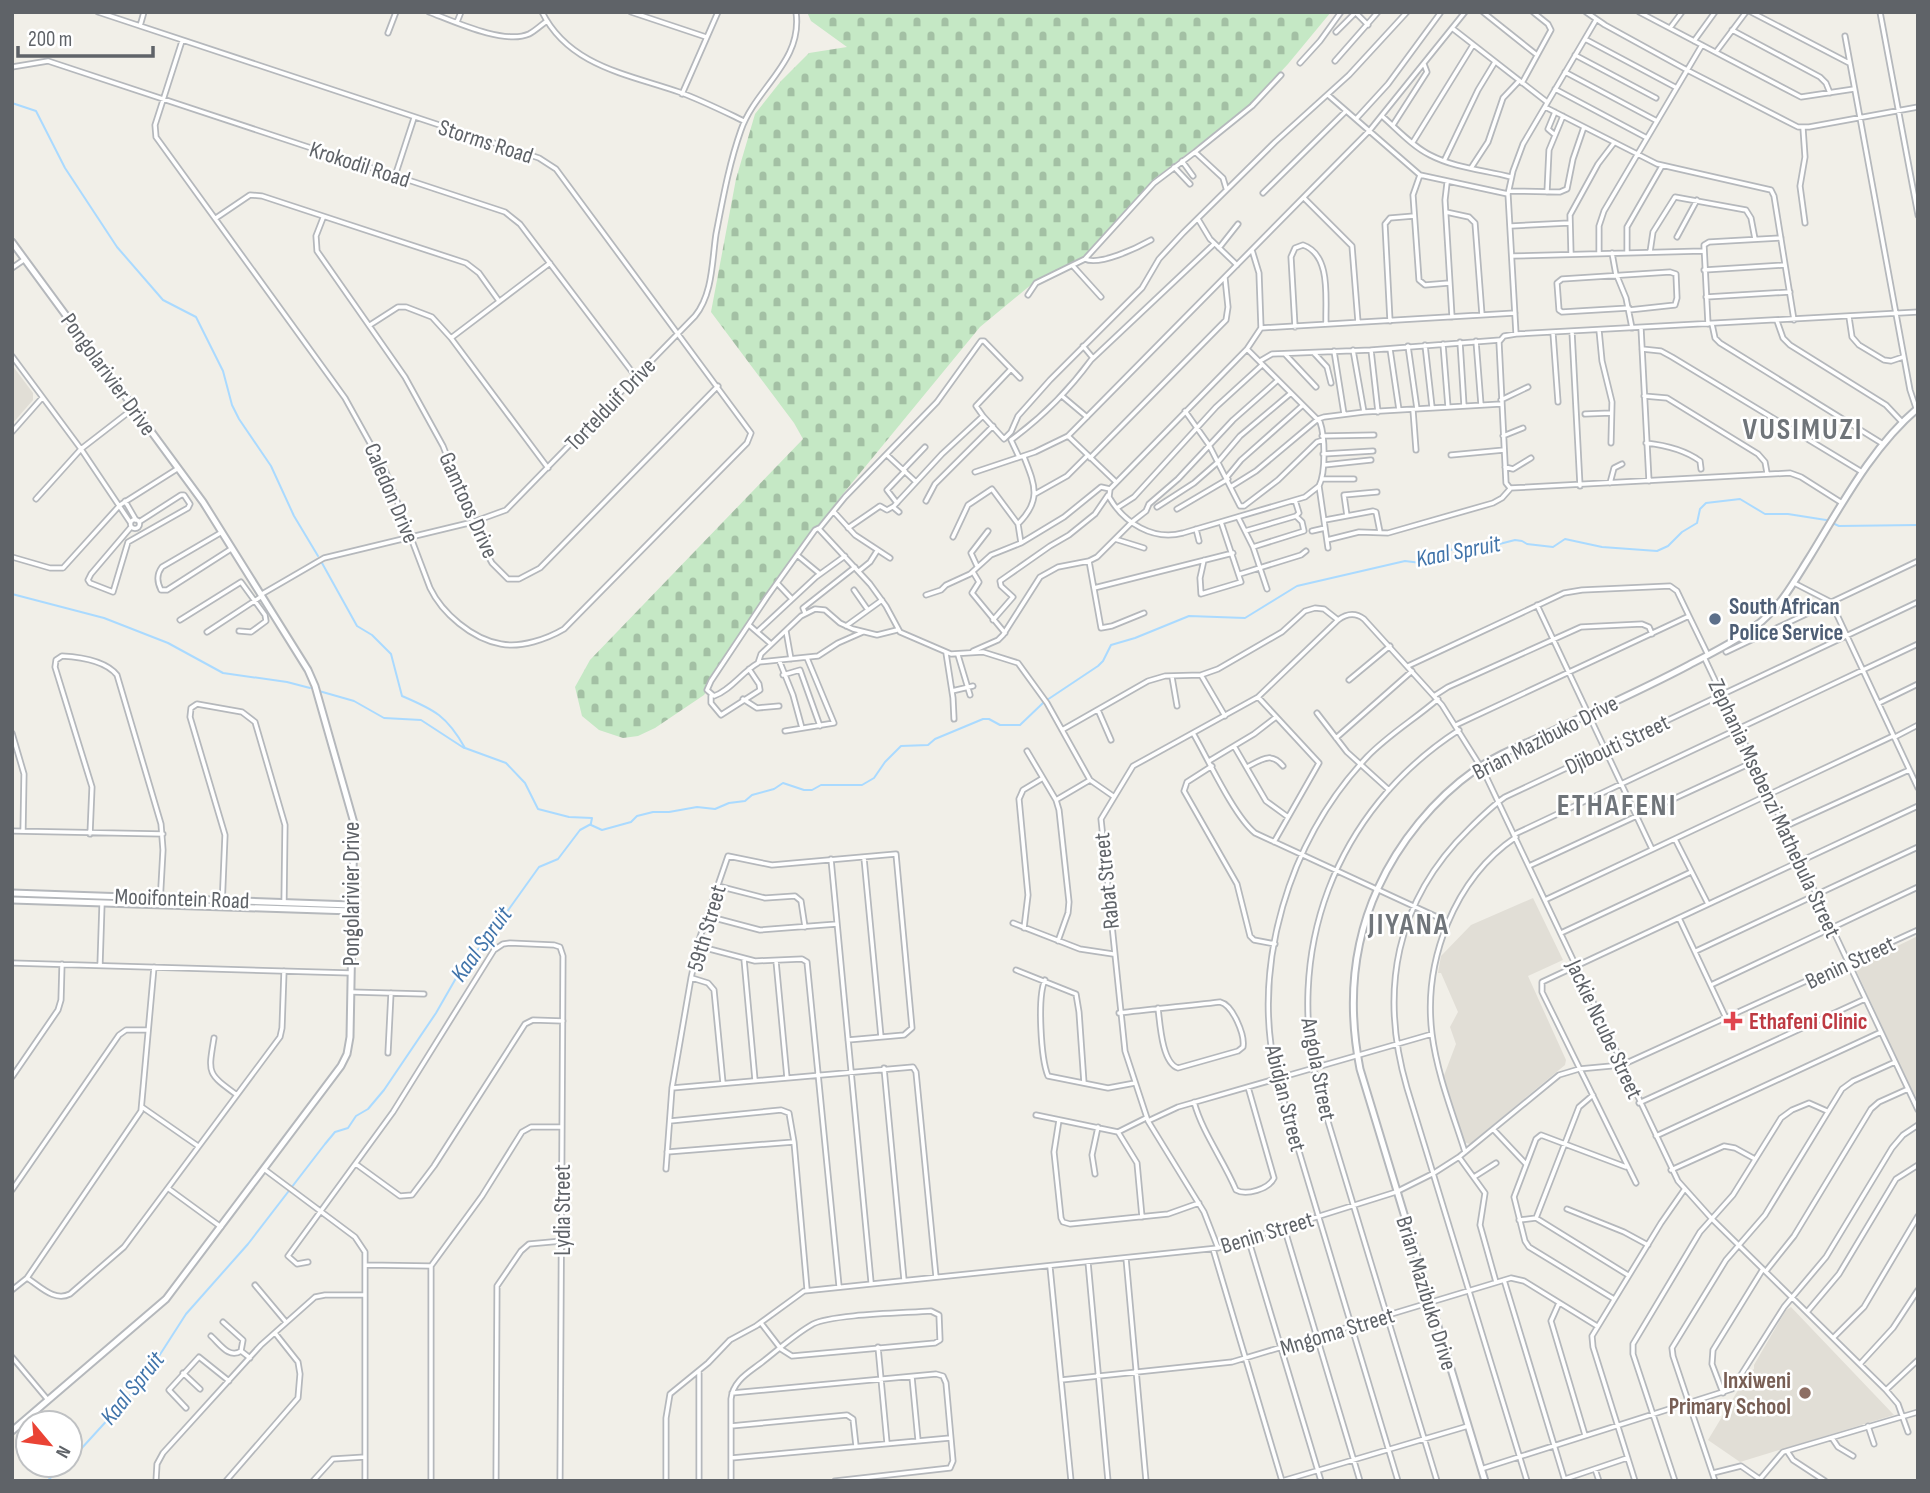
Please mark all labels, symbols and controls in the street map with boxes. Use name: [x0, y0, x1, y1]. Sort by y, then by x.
scale bar: [18, 14, 152, 58]
text: 200 m: [28, 27, 72, 52]
street label: Storms Road: [435, 114, 537, 170]
street label: Krokodil Road: [306, 136, 414, 194]
street label: Pongolarivier Drive: [54, 308, 162, 441]
street label: Tortelduif Drive: [559, 352, 662, 457]
district label: VUSIMUZI: [1742, 412, 1864, 448]
street label: Caledon Drive: [357, 439, 425, 548]
street label: Gamtoos Drive: [432, 448, 504, 563]
water label: Kaal Spruit: [1413, 529, 1504, 574]
place label: South African Police Service: [1729, 593, 1843, 647]
marker: South African Police Service: [1707, 611, 1723, 627]
street label: Zephania Msebenzi Mathebula Street: [1702, 675, 1846, 942]
street label: Brian Mazibuko Drive: [1468, 689, 1623, 787]
street label: Djibouti Street: [1561, 709, 1674, 781]
district label: ETHAFENI: [1557, 788, 1677, 824]
street label: Pongolarivier Drive: [338, 822, 366, 966]
street label: Rabat Street: [1088, 831, 1126, 930]
street label: 59th Street: [681, 882, 733, 975]
street label: Mooifontein Road: [114, 883, 250, 915]
water label: Kaal Spruit: [445, 900, 519, 987]
district label: JIYANA: [1367, 907, 1450, 943]
street label: Benin Street: [1801, 930, 1900, 996]
street label: Jackie Ncube Street: [1559, 955, 1649, 1103]
place label: Ethafeni Clinic: [1749, 1008, 1868, 1036]
marker: Ethafeni Clinic: [1723, 1011, 1743, 1031]
street label: Angola Street: [1294, 1014, 1342, 1123]
street label: Abidjan Street: [1258, 1041, 1312, 1154]
street label: Lydia Street: [549, 1164, 577, 1256]
street label: Benin Street: [1217, 1206, 1317, 1260]
street label: Brian Mazibuko Drive: [1389, 1213, 1463, 1374]
street label: Mngoma Street: [1277, 1301, 1398, 1363]
water label: Kaal Spruit: [94, 1345, 171, 1431]
place label: Inxiweni Primary School: [1669, 1367, 1791, 1421]
marker: Inxiweni Primary School: [1797, 1385, 1813, 1401]
north arrow: [14, 1409, 84, 1479]
text: N: [50, 1441, 75, 1462]

